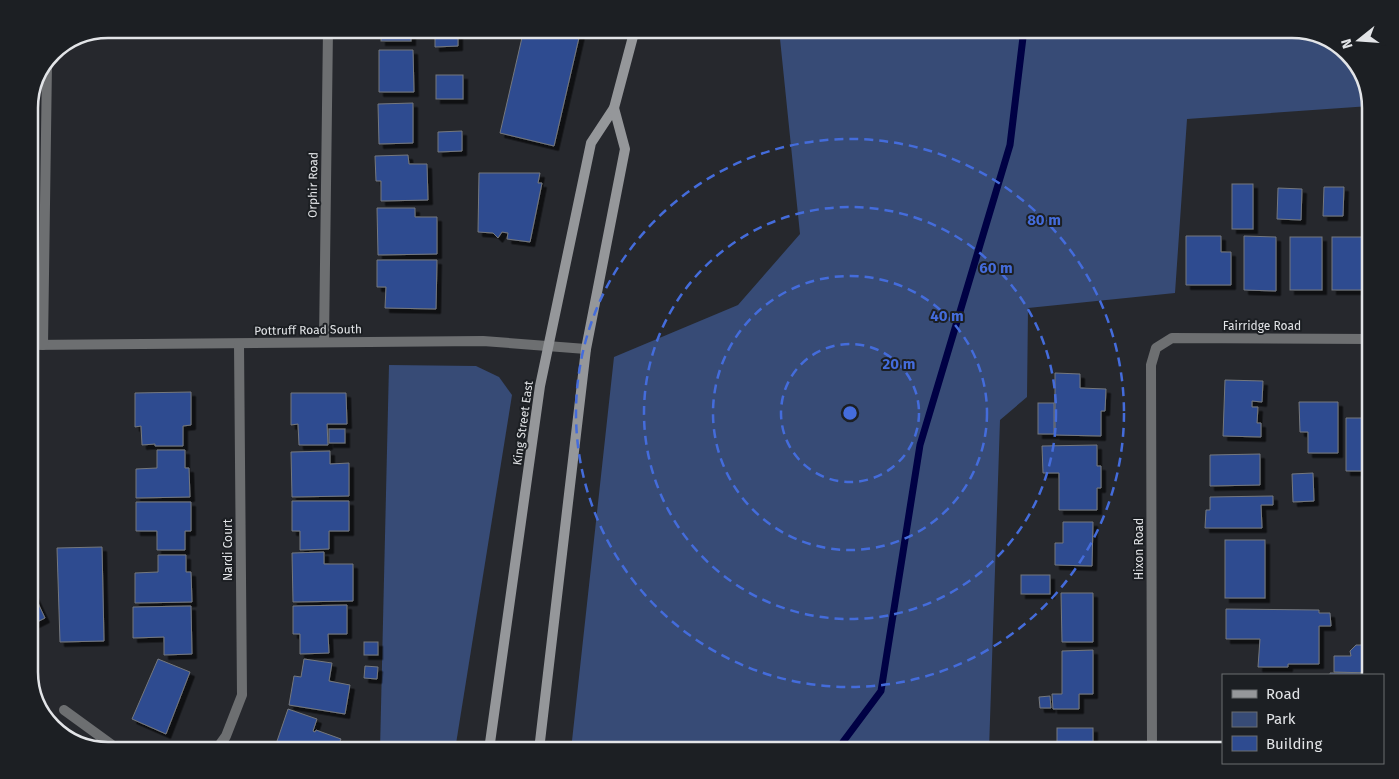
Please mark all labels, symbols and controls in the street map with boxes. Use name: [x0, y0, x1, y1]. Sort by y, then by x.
north arrow: [1334, 15, 1384, 65]
text: N: [1338, 37, 1357, 51]
street label: Orphir Road: [305, 152, 321, 218]
text: 80 m: [1027, 211, 1061, 229]
text: 60 m: [979, 259, 1013, 277]
text: 40 m: [930, 307, 964, 325]
street label: Fairridge Road: [1223, 319, 1301, 333]
street label: Pottruff Road South: [254, 322, 362, 338]
text: 20 m: [883, 355, 915, 373]
street label: King Street East: [510, 379, 536, 466]
centre of rings: [841, 404, 859, 422]
street label: Nardi Court: [221, 518, 235, 581]
street label: Hixon Road: [1132, 518, 1146, 580]
legend: [1222, 674, 1384, 764]
text: Road: [1266, 685, 1301, 703]
text: Park: [1266, 710, 1296, 728]
text: Building: [1266, 735, 1322, 753]

